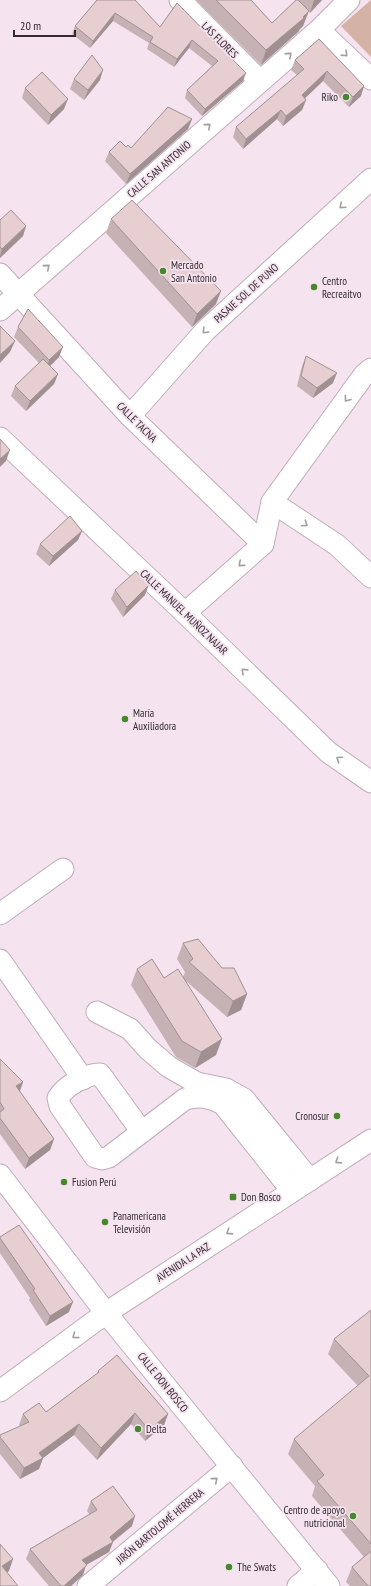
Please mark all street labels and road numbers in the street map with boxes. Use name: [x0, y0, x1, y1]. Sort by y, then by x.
street label: LAS FLORES: [199, 19, 241, 61]
street label: CALLE SAN ANTONIO: [124, 137, 194, 201]
street label: PASAJE SOL DE PUNO: [211, 260, 281, 326]
street label: CALLE TACNA: [114, 399, 161, 446]
street label: CALLE MANUEL MUÑOZ NAJAR: [137, 566, 231, 658]
street label: AVENIDA LA PAZ: [153, 1239, 213, 1285]
street label: CALLE DON BOSCO: [135, 1349, 191, 1415]
street label: JIRÓN BARTOLOMÉ HERRERA: [112, 1485, 207, 1567]

